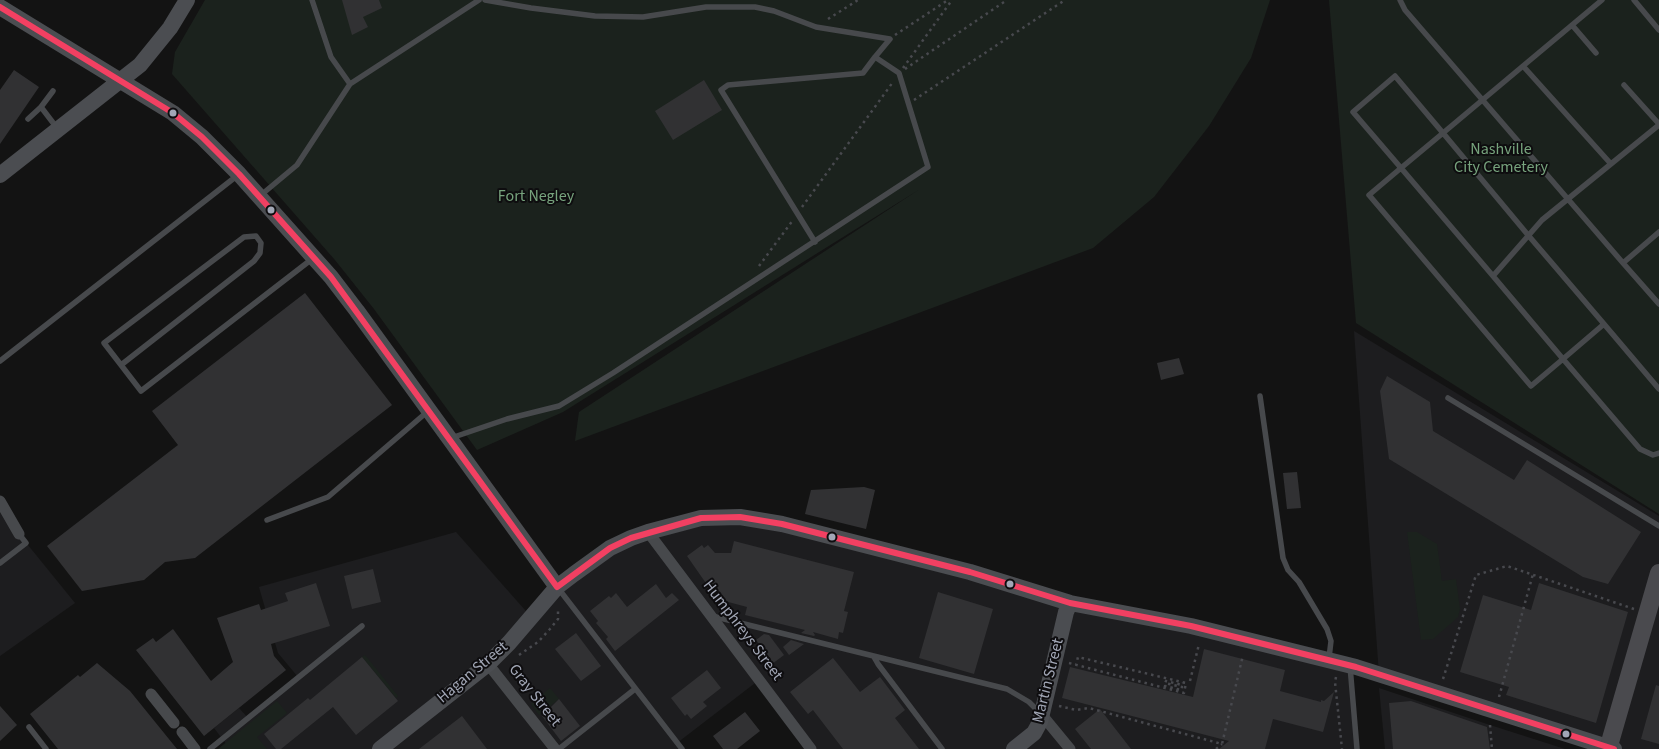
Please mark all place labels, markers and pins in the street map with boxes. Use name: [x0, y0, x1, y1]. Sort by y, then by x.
unlabelled marker: [168, 108, 178, 118]
unlabelled marker: [266, 205, 276, 215]
unlabelled marker: [827, 532, 837, 542]
unlabelled marker: [1005, 579, 1015, 589]
unlabelled marker: [1561, 729, 1571, 739]

